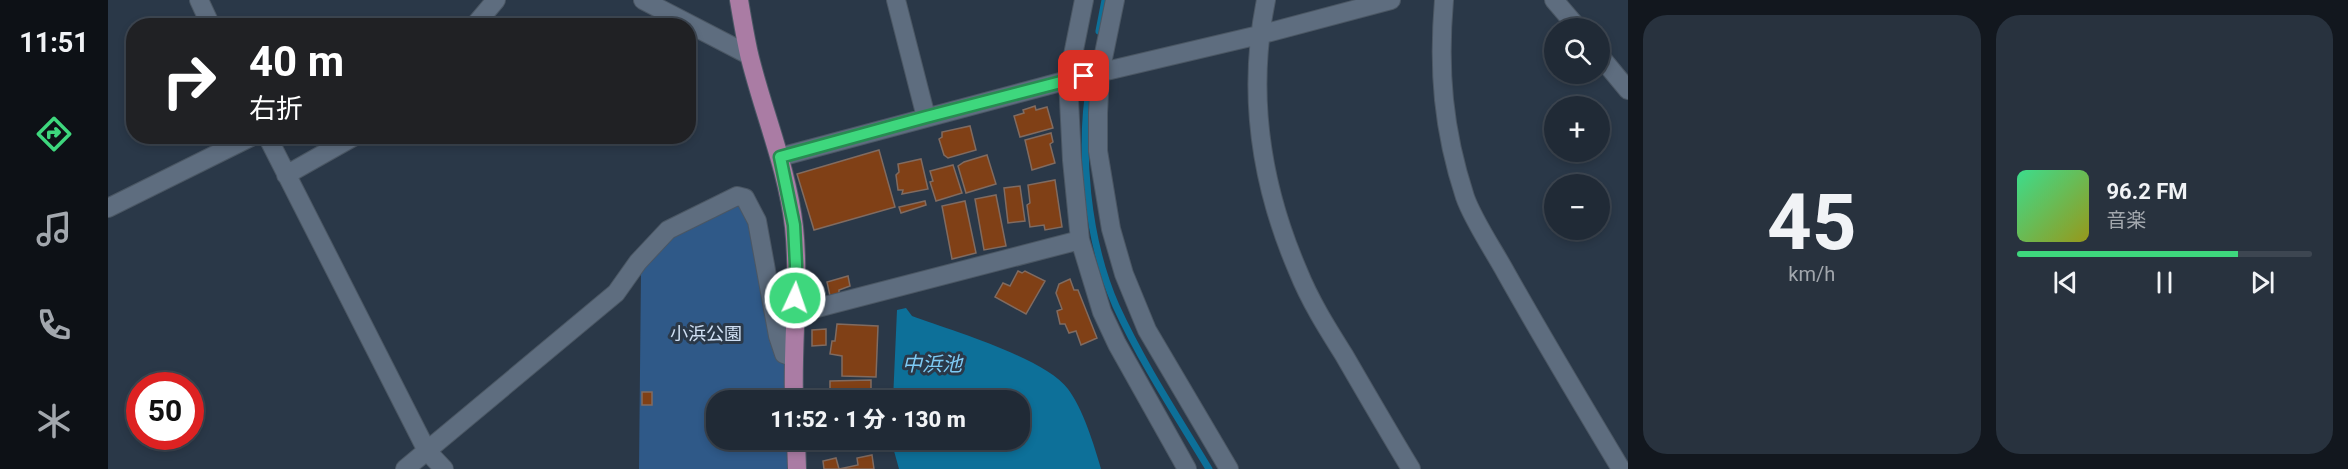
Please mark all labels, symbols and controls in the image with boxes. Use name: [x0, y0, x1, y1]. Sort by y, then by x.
map controls: [1544, 18, 1610, 240]
button: search: [1544, 18, 1610, 84]
text: 11:51: [19, 27, 89, 59]
text: 40 m: [249, 37, 344, 86]
icon: right: [150, 42, 228, 120]
pin: [1058, 50, 1109, 101]
icon: arrive: [1067, 59, 1100, 92]
text: 右折: [249, 93, 303, 125]
button: +: [1544, 96, 1610, 162]
icon: directions: [33, 113, 75, 155]
button: −: [1544, 174, 1610, 240]
text: 45: [1767, 177, 1857, 268]
text: 96.2 FM: [2107, 179, 2188, 204]
icon: music: [33, 208, 75, 250]
text: 音楽: [2107, 208, 2147, 232]
text: km/h: [1788, 262, 1835, 286]
position arrow: [763, 266, 827, 330]
icon: previous: [2049, 266, 2082, 299]
icon: pause: [2148, 266, 2181, 299]
icon: next: [2246, 266, 2279, 299]
icon: phone: [33, 304, 75, 346]
park label: 小浜公園: [670, 323, 742, 344]
water label: 中浜池: [902, 352, 964, 376]
speed limit sign: 50: [126, 372, 204, 450]
icon: climate: [33, 400, 75, 442]
text: 11:52 · 1 分 · 130 m: [770, 407, 966, 432]

